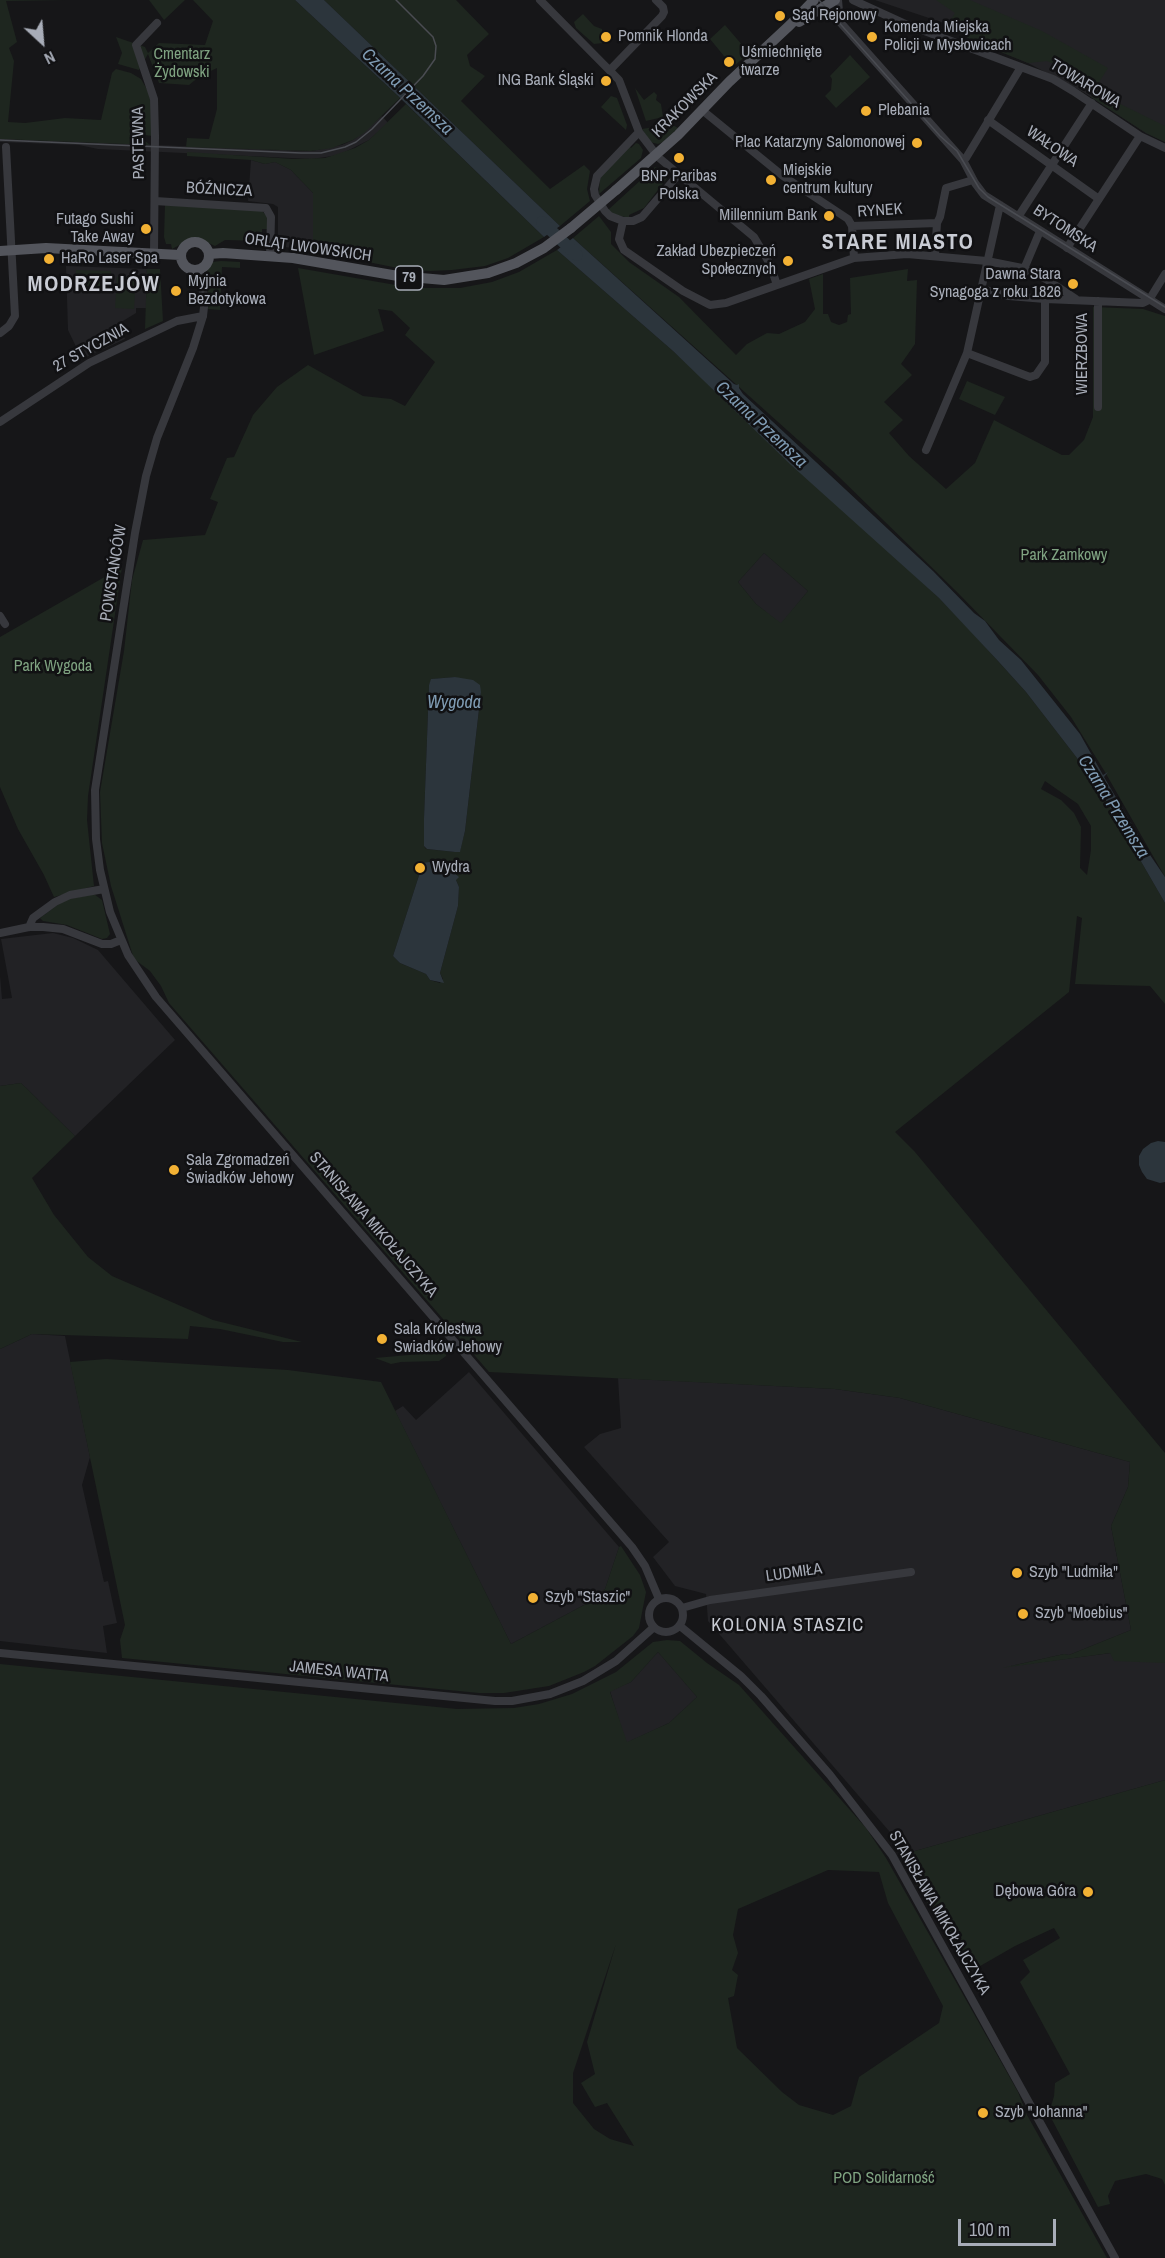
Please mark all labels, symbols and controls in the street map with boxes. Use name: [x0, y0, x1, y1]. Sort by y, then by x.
place label: Sąd Rejonowy: [792, 6, 877, 26]
marker: Sąd Rejonowy: [773, 9, 787, 23]
north arrow: [12, 12, 72, 72]
place label: Komenda Miejska Policji w Mysłowicach: [884, 18, 1012, 56]
place label: Pomnik Hlonda: [618, 27, 708, 47]
marker: Pomnik Hlonda: [599, 30, 613, 44]
marker: Komenda Miejska Policji w Mysłowicach: [865, 30, 879, 44]
place label: Uśmiechnięte twarze: [741, 43, 822, 81]
water label: Czarna Przemsza: [357, 44, 457, 140]
park label: Cmentarz Żydowski: [154, 45, 210, 83]
text: N: [41, 46, 59, 70]
marker: Uśmiechnięte twarze: [722, 55, 736, 69]
street label: TOWAROWA: [1046, 55, 1124, 113]
street label: KRAKOWSKA: [648, 68, 722, 142]
place label: ING Bank Śląski: [498, 71, 594, 91]
marker: ING Bank Śląski: [599, 74, 613, 88]
place label: Plebania: [878, 101, 930, 121]
marker: Plebania: [859, 104, 873, 118]
street label: PASTEWNA: [129, 107, 149, 179]
street label: WAŁOWA: [1022, 122, 1082, 172]
place label: Plac Katarzyny Salomonowej: [735, 133, 905, 153]
marker: Plac Katarzyny Salomonowej: [910, 136, 924, 150]
marker: BNP Paribas Polska: [672, 151, 686, 165]
place label: Miejskie centrum kultury: [783, 161, 873, 199]
place label: BNP Paribas Polska: [641, 167, 717, 205]
marker: Miejskie centrum kultury: [764, 173, 778, 187]
street label: BÓŹNICZA: [185, 179, 253, 201]
street label: RYNEK: [857, 200, 903, 222]
street label: BYTOMSKA: [1029, 201, 1101, 257]
place label: Millennium Bank: [719, 206, 817, 226]
marker: Millennium Bank: [822, 209, 836, 223]
place label: Futago Sushi Take Away: [56, 210, 134, 248]
marker: Futago Sushi Take Away: [139, 222, 153, 236]
street label: ORLĄT LWOWSKICH: [243, 230, 373, 266]
district label: STARE MIASTO: [822, 230, 974, 256]
place label: Zakład Ubezpieczeń Społecznych: [656, 242, 776, 280]
place label: HaRo Laser Spa: [61, 249, 158, 269]
marker: HaRo Laser Spa: [42, 252, 56, 266]
marker: Zakład Ubezpieczeń Społecznych: [781, 254, 795, 268]
place label: Dawna Stara Synagoga z roku 1826: [930, 265, 1061, 303]
road number: 79: [396, 266, 422, 290]
district label: MODRZEJÓW: [28, 272, 160, 298]
place label: Myjnia Bezdotykowa: [188, 272, 266, 310]
marker: Dawna Stara Synagoga z roku 1826: [1066, 277, 1080, 291]
marker: Myjnia Bezdotykowa: [169, 284, 183, 298]
street label: WIERZBOWA: [1073, 313, 1093, 395]
street label: 27 STYCZNIA: [50, 319, 132, 377]
water label: Czarna Przemsza: [711, 377, 811, 473]
street label: POWSTAŃCÓW: [97, 523, 131, 623]
park label: Park Zamkowy: [1021, 546, 1107, 566]
park label: Park Wygoda: [14, 657, 92, 677]
water label: Wygoda: [427, 692, 481, 714]
water label: Czarna Przemsza: [1073, 752, 1153, 862]
place label: Wydra: [432, 858, 470, 878]
marker: Wydra: [413, 861, 427, 875]
street label: STANISŁAWA MIKOŁAJCZYKA: [305, 1148, 441, 1302]
place label: Sala Zgromadzeń Świadków Jehowy: [186, 1151, 294, 1189]
marker: Sala Zgromadzeń Świadków Jehowy: [167, 1163, 181, 1177]
place label: Sala Królestwa Swiadków Jehowy: [394, 1320, 502, 1358]
marker: Sala Królestwa Swiadków Jehowy: [375, 1332, 389, 1346]
street label: LUDMIŁA: [765, 1560, 823, 1586]
place label: Szyb "Ludmiła": [1029, 1563, 1118, 1583]
marker: Szyb "Ludmiła": [1010, 1566, 1024, 1580]
place label: Szyb "Staszic": [545, 1588, 630, 1608]
marker: Szyb "Staszic": [526, 1591, 540, 1605]
place label: Szyb "Moebius": [1035, 1604, 1127, 1624]
marker: Szyb "Moebius": [1016, 1607, 1030, 1621]
district label: KOLONIA STASZIC: [711, 1615, 865, 1637]
street label: JAMESA WATTA: [288, 1657, 390, 1687]
street label: STANISŁAWA MIKOŁAJCZYKA: [884, 1828, 994, 1998]
place label: Dębowa Góra: [995, 1882, 1076, 1902]
marker: Dębowa Góra: [1081, 1885, 1095, 1899]
place label: Szyb "Johanna": [995, 2103, 1087, 2123]
marker: Szyb "Johanna": [976, 2106, 990, 2120]
park label: POD Solidarność: [833, 2169, 935, 2189]
scale bar: [961, 2207, 1058, 2245]
text: 100 m: [969, 2217, 1010, 2242]

